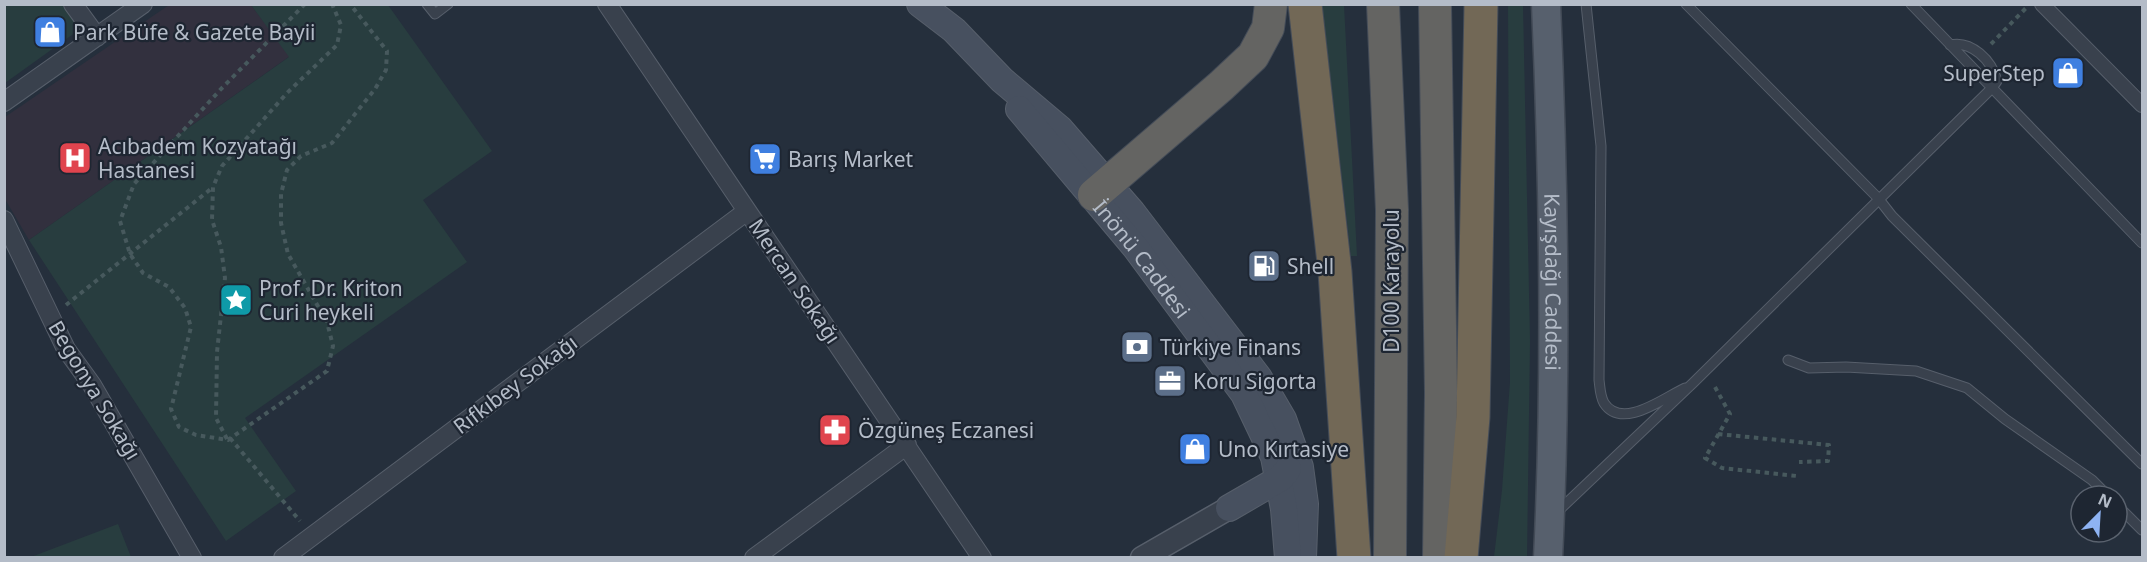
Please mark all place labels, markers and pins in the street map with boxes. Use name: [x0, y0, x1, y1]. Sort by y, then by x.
shop icon: Park Büfe & Gazete Bayii: [32, 14, 68, 50]
place label: Park Büfe & Gazete Bayii: [73, 18, 315, 46]
shop icon: SuperStep: [2050, 55, 2086, 91]
place label: SuperStep: [1943, 59, 2045, 87]
place label: Acıbadem Kozyatağı Hastanesi: [98, 132, 297, 184]
hospital icon: Acıbadem Kozyatağı Hastanesi: [57, 140, 93, 176]
supermarket icon: Barış Market: [747, 141, 783, 177]
place label: Barış Market: [788, 145, 914, 173]
fuel station icon: Shell: [1246, 248, 1282, 284]
place label: Shell: [1287, 252, 1334, 280]
place label: Prof. Dr. Kriton Curi heykeli: [259, 274, 403, 326]
place icon: Prof. Dr. Kriton Curi heykeli: [218, 282, 254, 318]
bank icon: Türkiye Finans: [1119, 329, 1155, 365]
place label: Türkiye Finans: [1160, 333, 1301, 361]
office icon: Koru Sigorta: [1152, 363, 1188, 399]
place label: Koru Sigorta: [1193, 367, 1316, 395]
pharmacy icon: Özgüneş Eczanesi: [817, 412, 853, 448]
place label: Özgüneş Eczanesi: [858, 416, 1034, 444]
shop icon: Uno Kırtasiye: [1177, 431, 1213, 467]
place label: Uno Kırtasiye: [1218, 435, 1349, 463]

